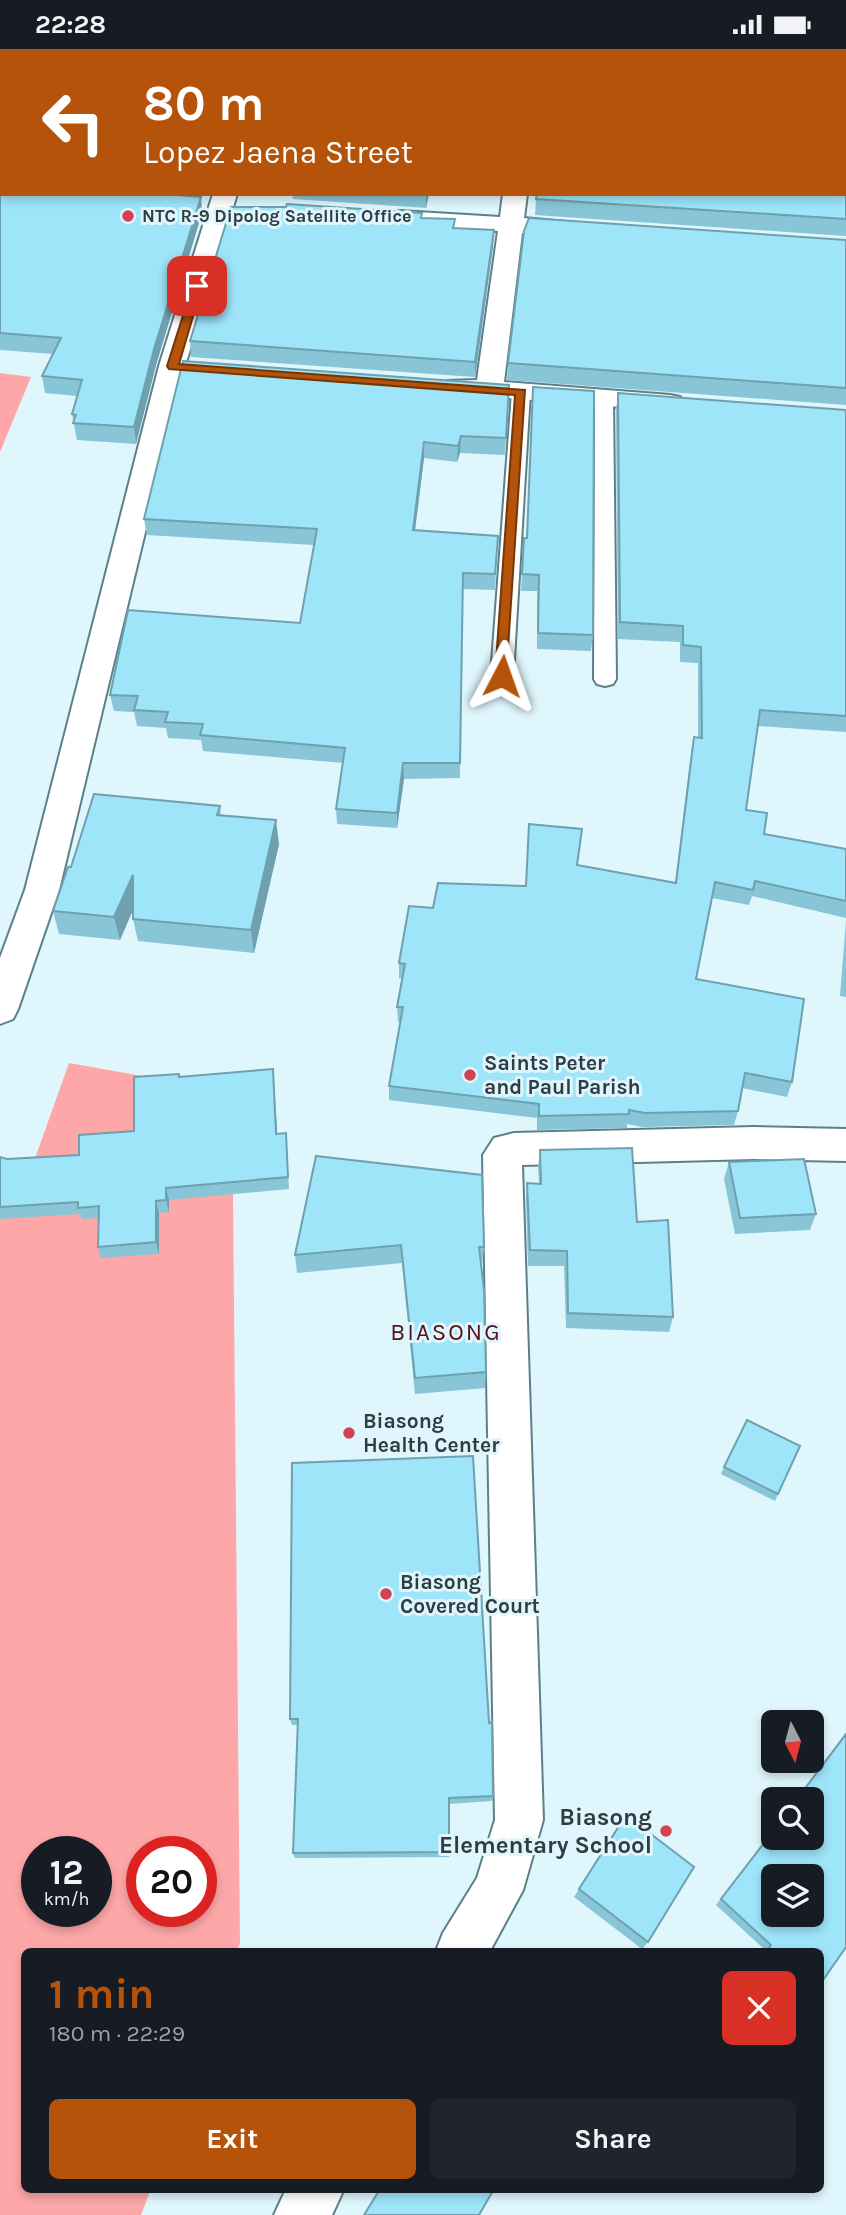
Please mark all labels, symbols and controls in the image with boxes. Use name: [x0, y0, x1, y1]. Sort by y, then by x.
text: 22:28: [35, 9, 106, 40]
text: 80 m: [143, 75, 265, 132]
icon: left: [28, 77, 119, 168]
text: Lopez Jaena Street: [143, 134, 413, 171]
place label: NTC R-9 Dipolog Satellite Office: [142, 205, 412, 227]
marker: NTC R-9 Dipolog Satellite Office: [120, 208, 136, 224]
pin: [167, 256, 227, 316]
icon: arrive: [178, 267, 216, 305]
position arrow: [465, 639, 539, 713]
place label: Saints Peter and Paul Parish: [484, 1051, 641, 1099]
marker: Saints Peter and Paul Parish: [462, 1067, 478, 1083]
district label: BIASONG: [390, 1318, 502, 1346]
place label: Biasong Health Center: [363, 1409, 500, 1457]
marker: Biasong Health Center: [341, 1425, 357, 1441]
place label: Biasong Covered Court: [400, 1570, 540, 1618]
marker: Biasong Covered Court: [378, 1586, 394, 1602]
north arrow: [761, 1710, 824, 1773]
map controls: [761, 1710, 824, 1927]
button: search: [761, 1787, 824, 1850]
place label: Biasong Elementary School: [439, 1803, 652, 1859]
marker: Biasong Elementary School: [658, 1823, 674, 1839]
speed limit sign: 20: [126, 1836, 217, 1927]
text: 12: [50, 1852, 83, 1893]
button: layers: [761, 1864, 824, 1927]
text: km/h: [44, 1888, 89, 1910]
text: 1 min: [49, 1969, 154, 2019]
button: close: [722, 1971, 796, 2045]
text: 180 m · 22:29: [49, 2020, 185, 2047]
button: Exit: [49, 2099, 416, 2179]
button: Share: [430, 2099, 796, 2179]

